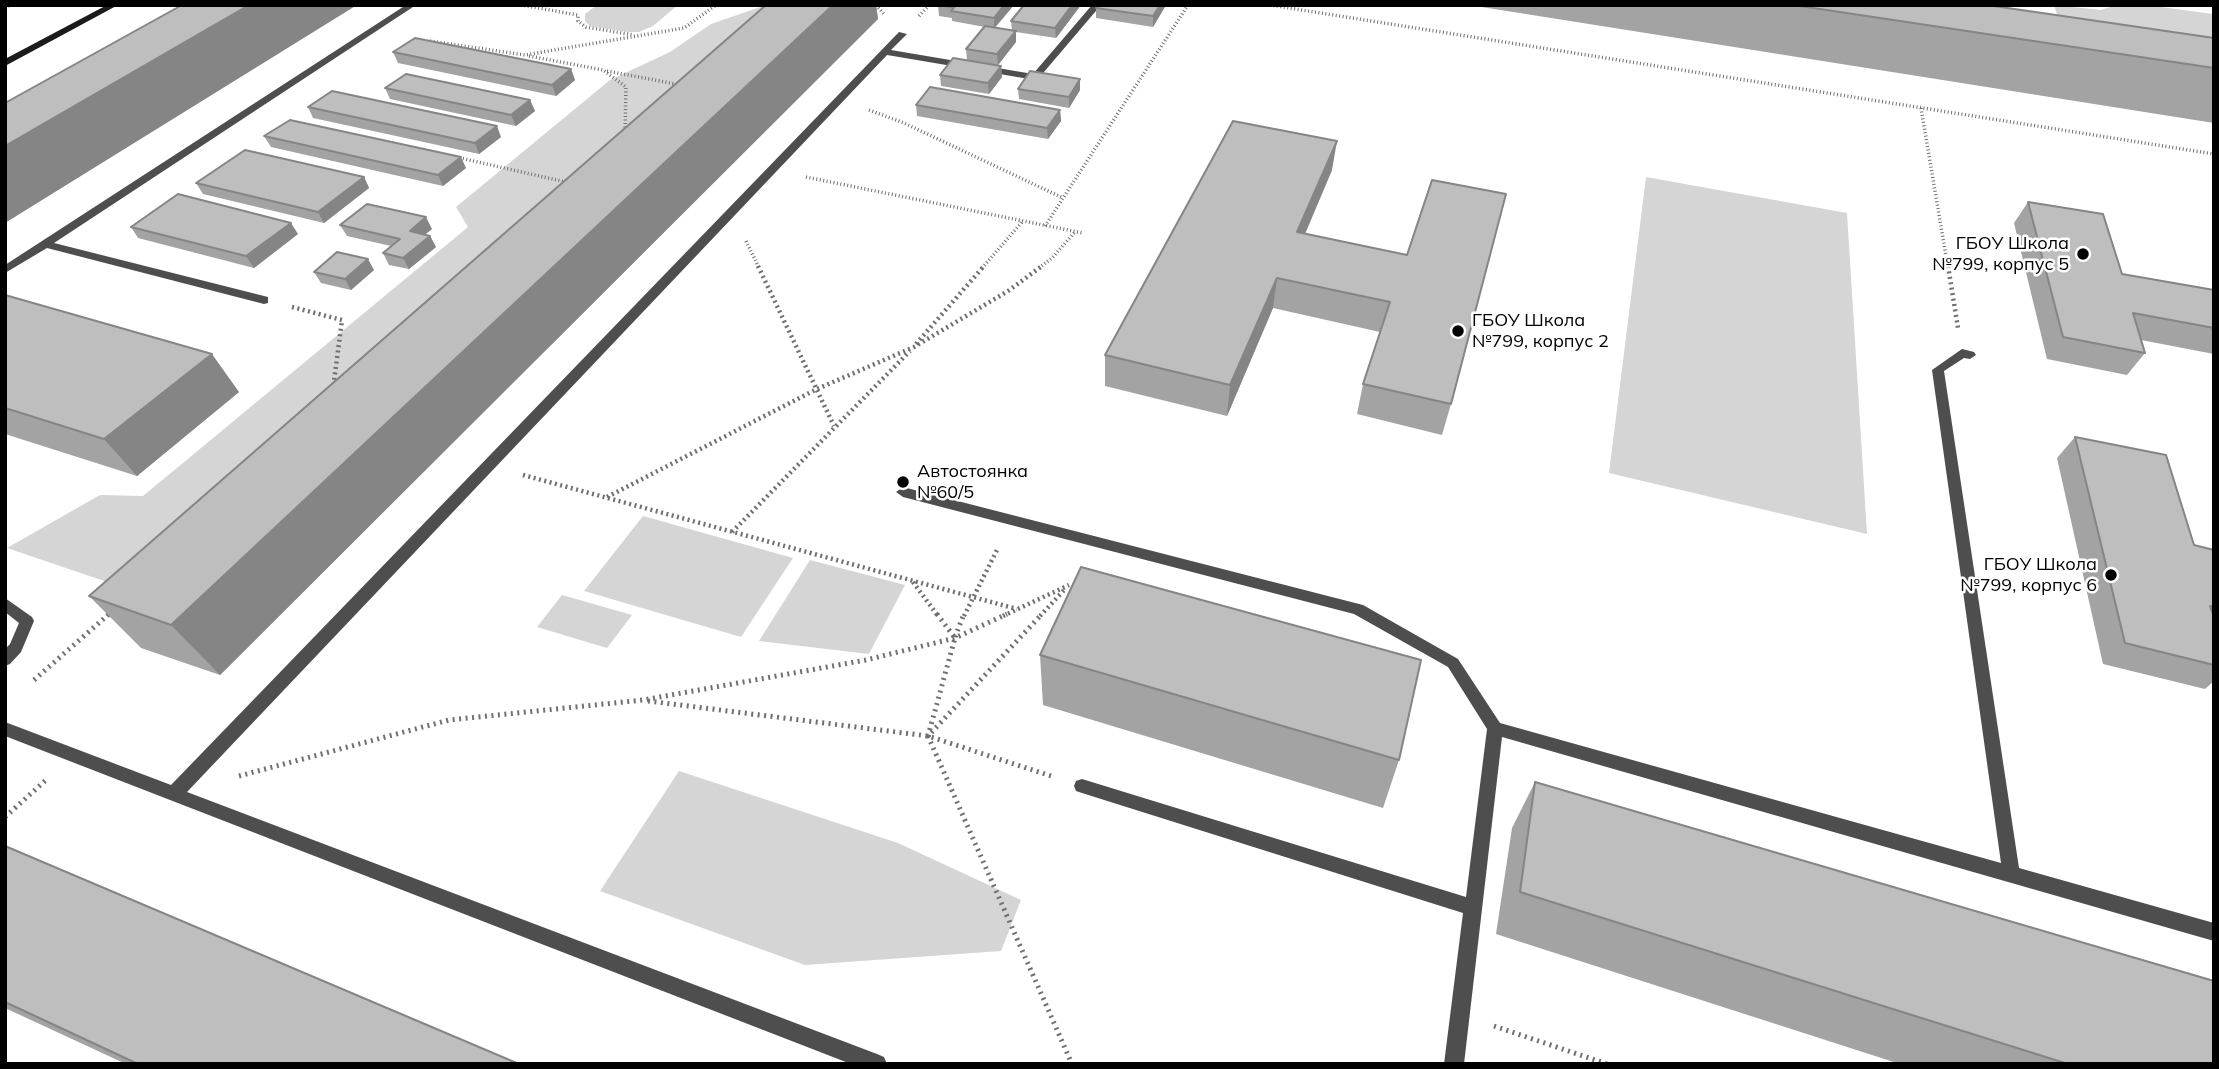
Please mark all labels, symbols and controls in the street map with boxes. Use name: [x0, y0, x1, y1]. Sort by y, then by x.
place label: ГБОУ Школа №799, корпус 5: [1932, 233, 2069, 276]
marker: ГБОУ Школа №799, корпус 5: [2075, 246, 2091, 262]
place label: ГБОУ Школа №799, корпус 2: [1472, 310, 1609, 352]
marker: ГБОУ Школа №799, корпус 2: [1450, 323, 1466, 339]
place label: Автостоянка №60/5: [917, 461, 1028, 504]
marker: Автостоянка №60/5: [895, 474, 911, 490]
place label: ГБОУ Школа №799, корпус 6: [1960, 554, 2097, 596]
marker: ГБОУ Школа №799, корпус 6: [2103, 567, 2119, 583]

